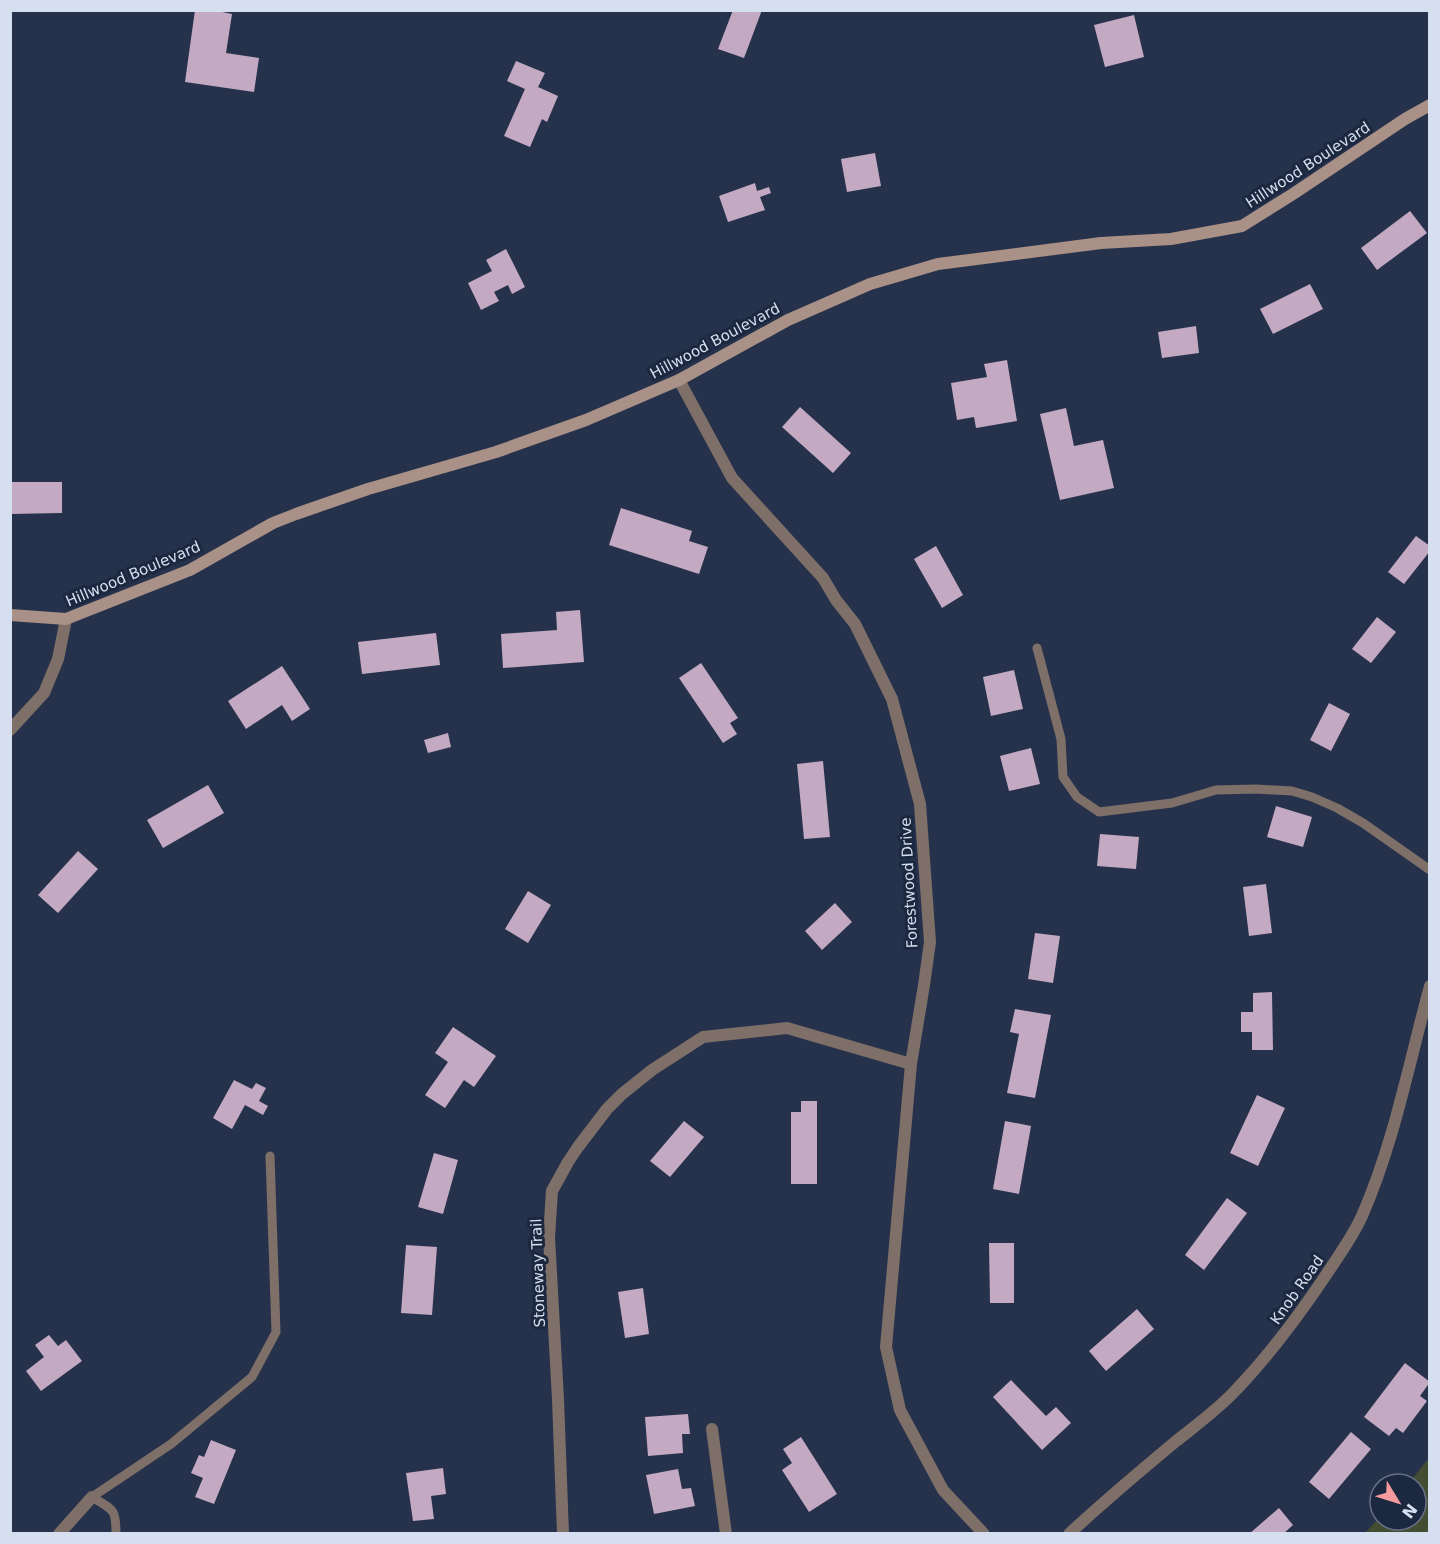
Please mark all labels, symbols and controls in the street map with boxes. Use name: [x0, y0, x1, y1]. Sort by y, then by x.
street label: Hillwood Boulevard: [1242, 118, 1374, 212]
street label: Hillwood Boulevard: [647, 299, 783, 383]
street label: Hillwood Boulevard: [63, 537, 203, 611]
street label: Forestwood Drive: [897, 817, 921, 949]
street label: Stoneway Trail: [527, 1218, 549, 1328]
street label: Knob Road: [1267, 1252, 1327, 1328]
north arrow: [1368, 1472, 1428, 1532]
text: N: [1398, 1500, 1421, 1522]

